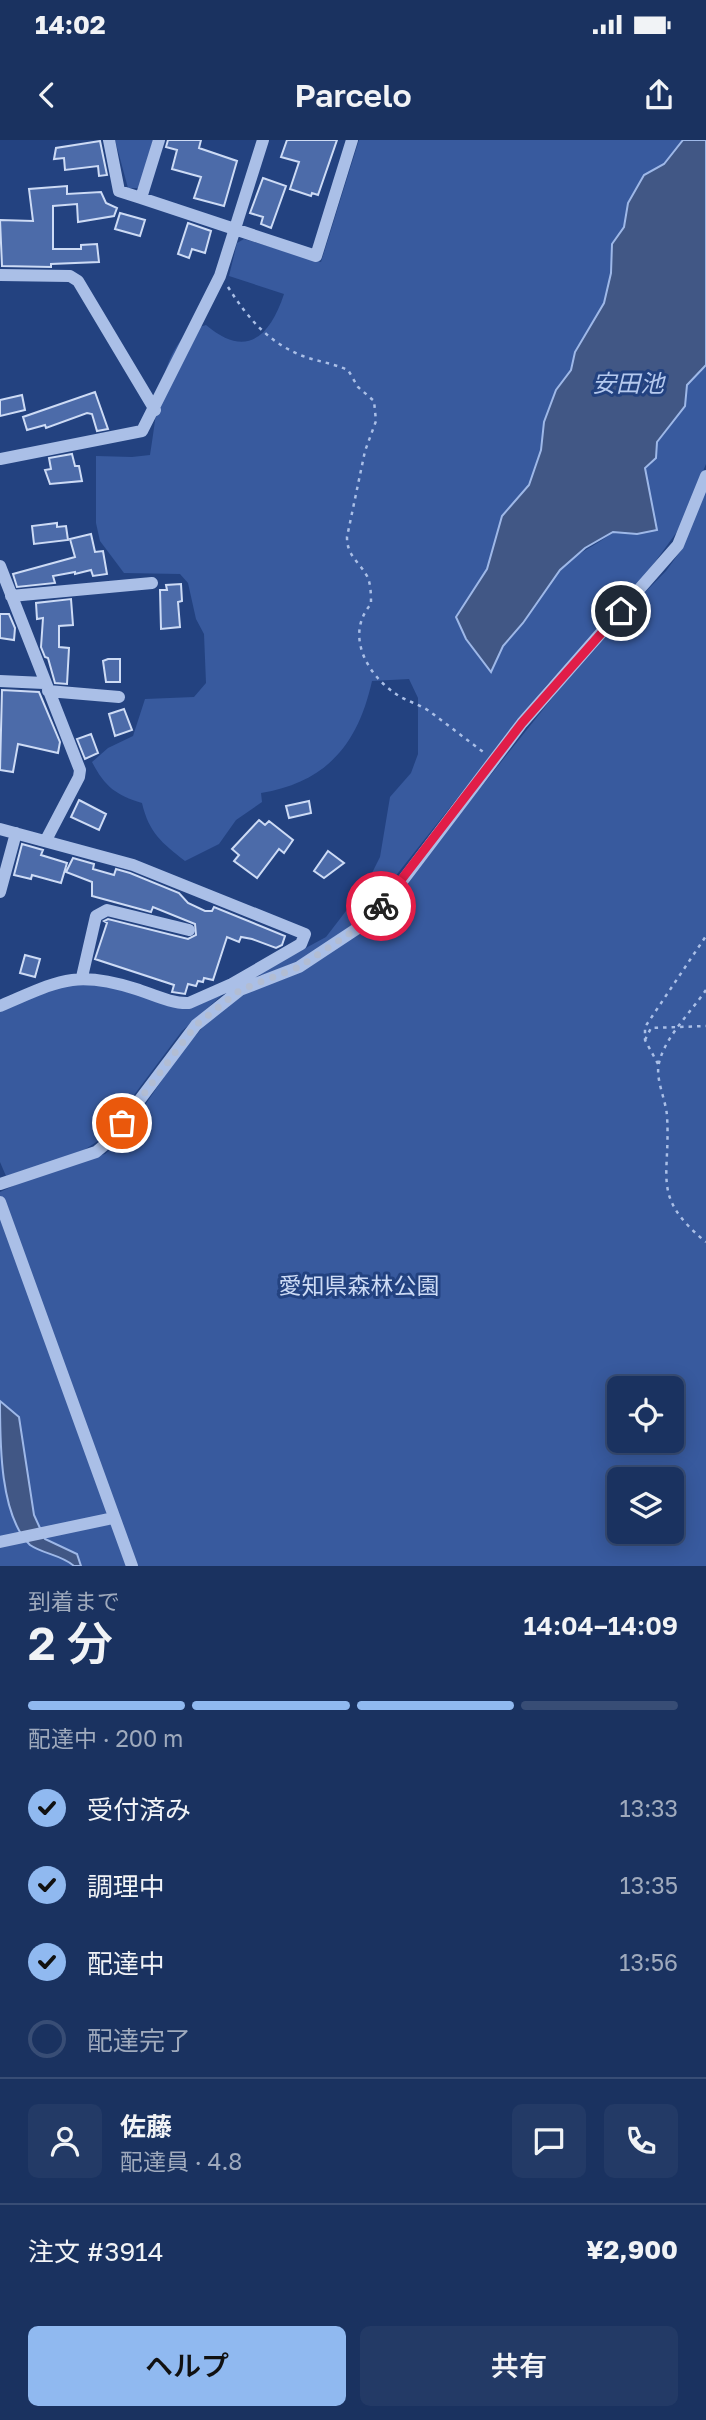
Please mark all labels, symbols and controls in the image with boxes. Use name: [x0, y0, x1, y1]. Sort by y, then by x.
text: 14:02: [35, 9, 106, 40]
icon: back: [28, 76, 66, 114]
text: Parcelo: [294, 76, 412, 114]
icon: share: [640, 76, 678, 114]
water label: 安田池: [592, 368, 666, 397]
pin: [591, 581, 651, 641]
icon: home: [602, 592, 640, 630]
courier: [346, 871, 416, 941]
icon: bike: [362, 887, 400, 925]
pin: [92, 1093, 152, 1153]
icon: bag: [103, 1104, 141, 1142]
park label: 愛知県森林公園: [279, 1271, 440, 1299]
map controls: [607, 1376, 684, 1544]
button: locate: [607, 1376, 684, 1453]
button: layers: [607, 1467, 684, 1544]
text: 到着まで: [28, 1587, 120, 1615]
text: 14:04–14:09: [523, 1610, 678, 1641]
text: 2 分: [28, 1615, 113, 1670]
text: 配達中 · 200 m: [28, 1724, 183, 1752]
icon: check: [28, 1789, 66, 1827]
text: 受付済み: [87, 1794, 191, 1825]
text: 13:33: [620, 1794, 678, 1822]
icon: check: [28, 1866, 66, 1904]
text: 調理中: [87, 1871, 165, 1902]
text: 13:35: [620, 1871, 678, 1899]
icon: check: [28, 1943, 66, 1981]
text: 配達中: [87, 1948, 165, 1979]
text: 13:56: [619, 1948, 678, 1976]
text: 配達完了: [87, 2025, 191, 2056]
button: person: [28, 2104, 102, 2178]
button: chat: [512, 2104, 586, 2178]
button: phone: [604, 2104, 678, 2178]
text: 佐藤: [120, 2111, 172, 2142]
text: 配達員 · 4.8: [120, 2147, 242, 2175]
text: ¥2,900: [586, 2234, 678, 2265]
text: 注文 #3914: [28, 2236, 164, 2267]
button: ヘルプ: [28, 2326, 346, 2406]
button: 共有: [360, 2326, 678, 2406]

